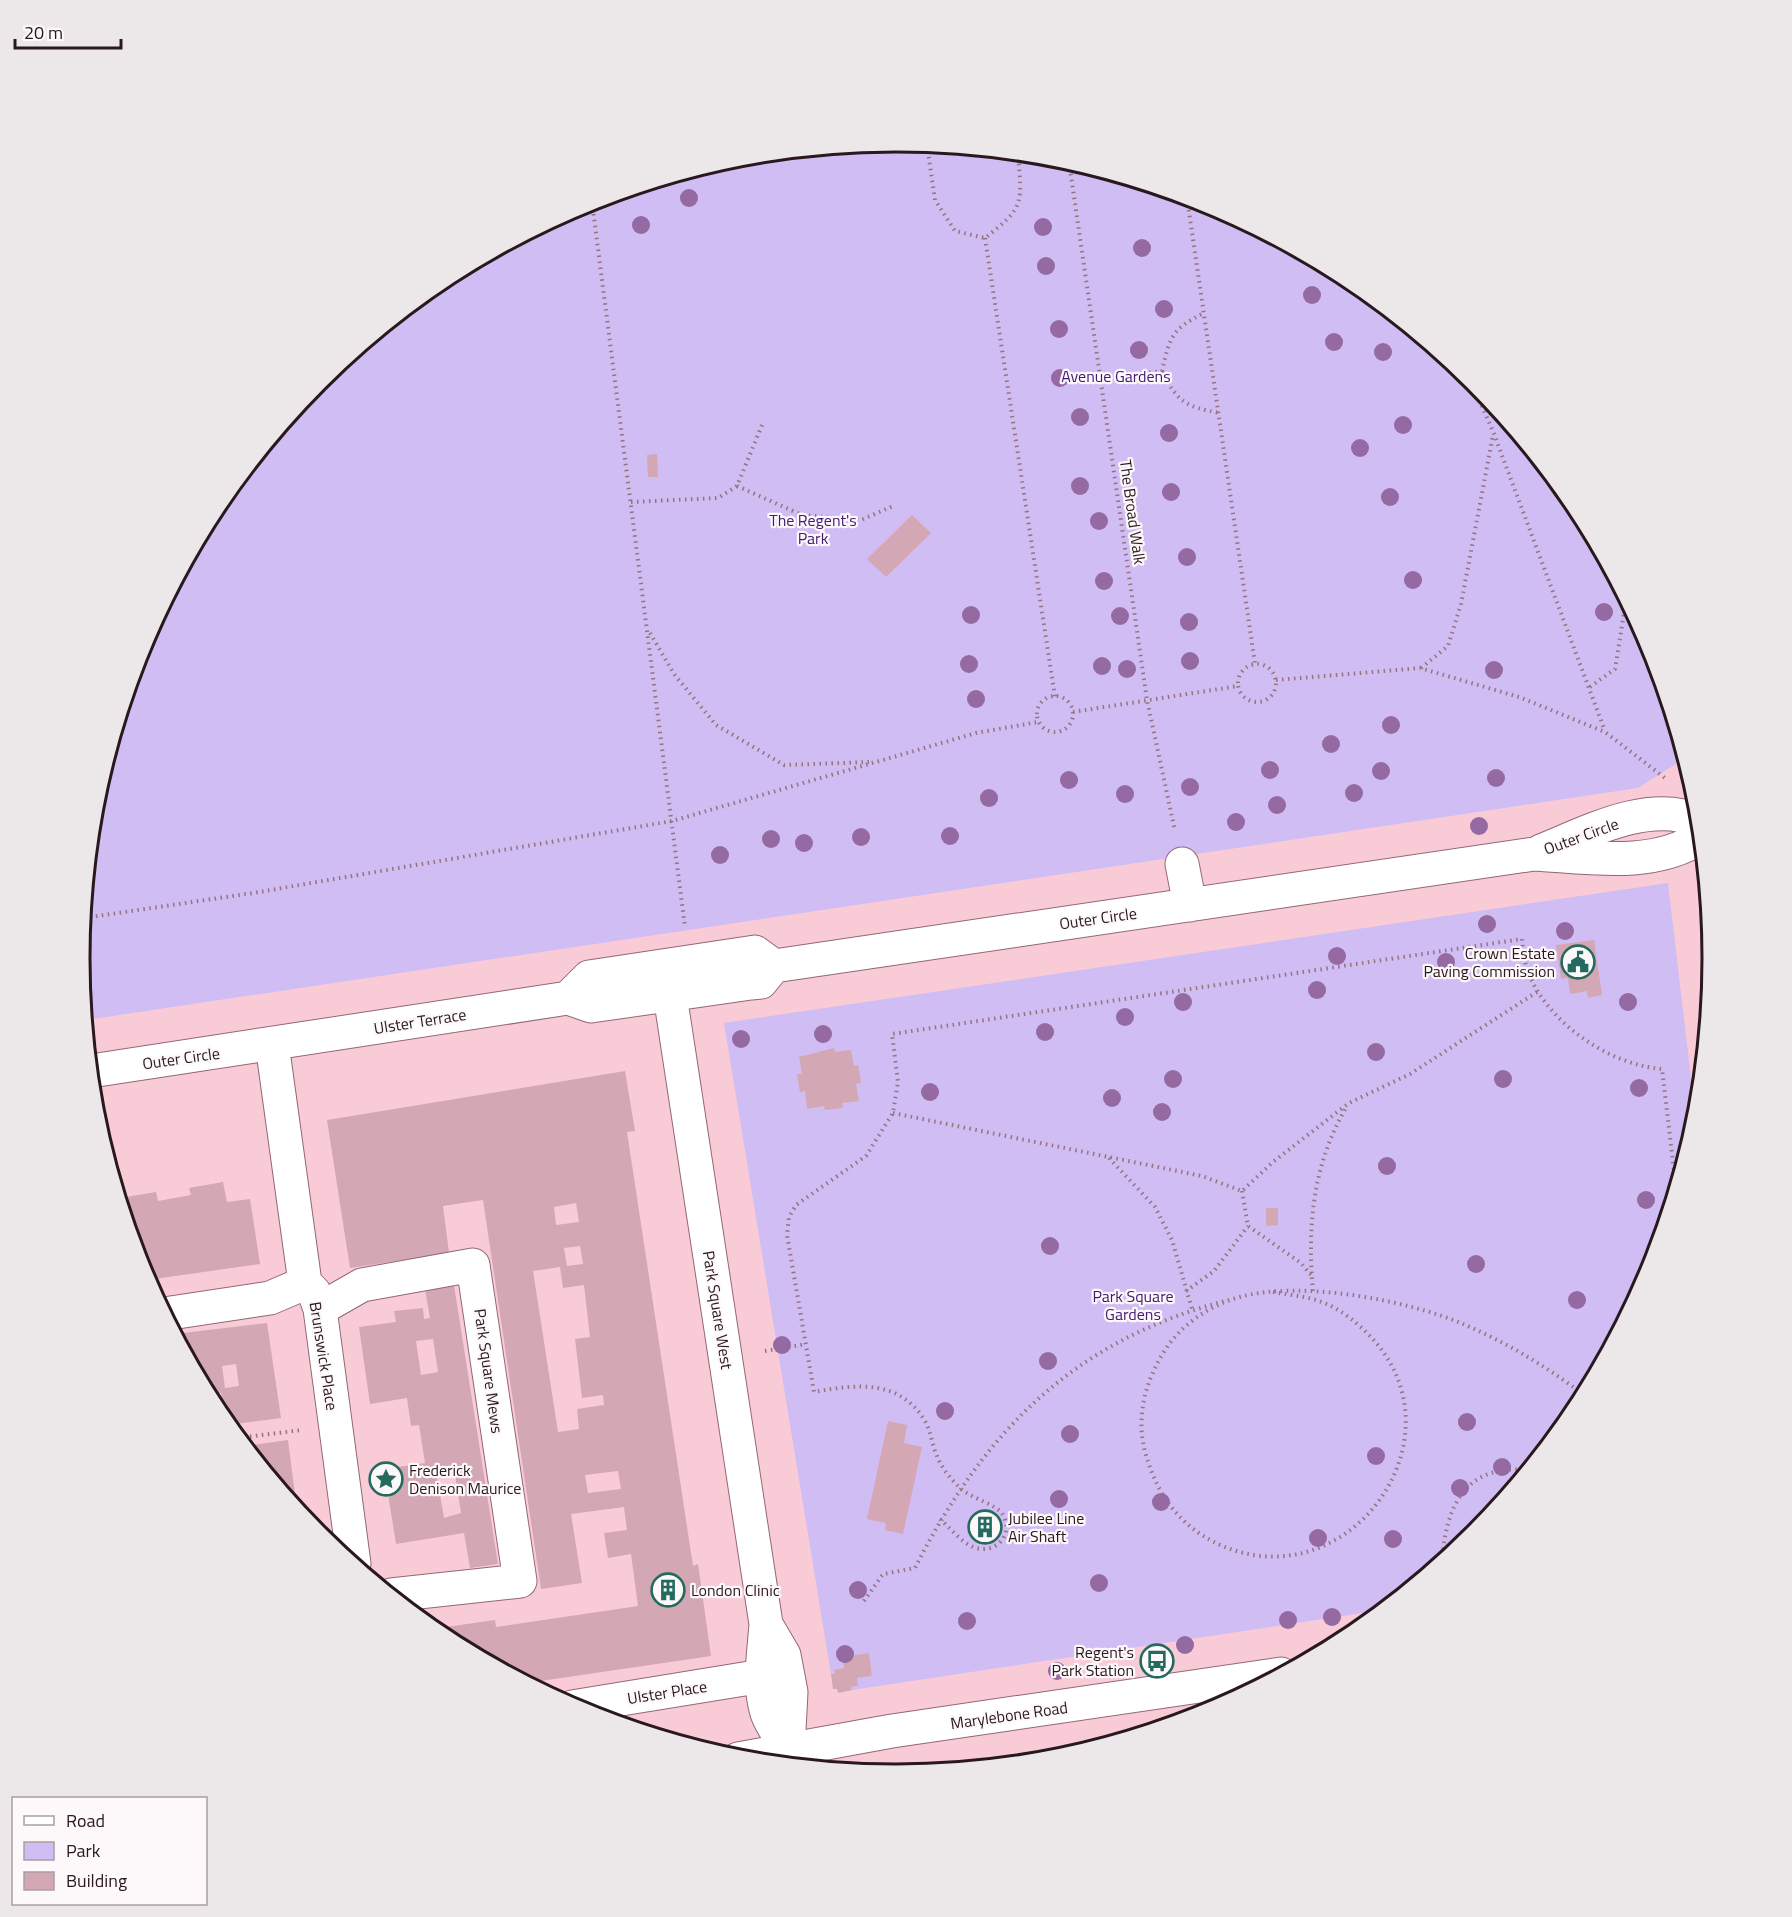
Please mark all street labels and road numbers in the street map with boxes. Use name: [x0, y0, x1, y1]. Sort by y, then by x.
street label: The Broad Walk: [1114, 458, 1152, 566]
street label: Outer Circle: [1540, 811, 1622, 861]
street label: Outer Circle: [1058, 901, 1138, 935]
street label: Ulster Terrace: [372, 1002, 468, 1040]
street label: Outer Circle: [141, 1041, 221, 1075]
street label: Park Square West: [697, 1249, 739, 1371]
street label: Brunswick Place: [304, 1300, 344, 1412]
street label: Park Square Mews: [468, 1307, 510, 1435]
street label: Ulster Place: [625, 1674, 709, 1710]
street label: Marylebone Road: [949, 1695, 1069, 1735]

